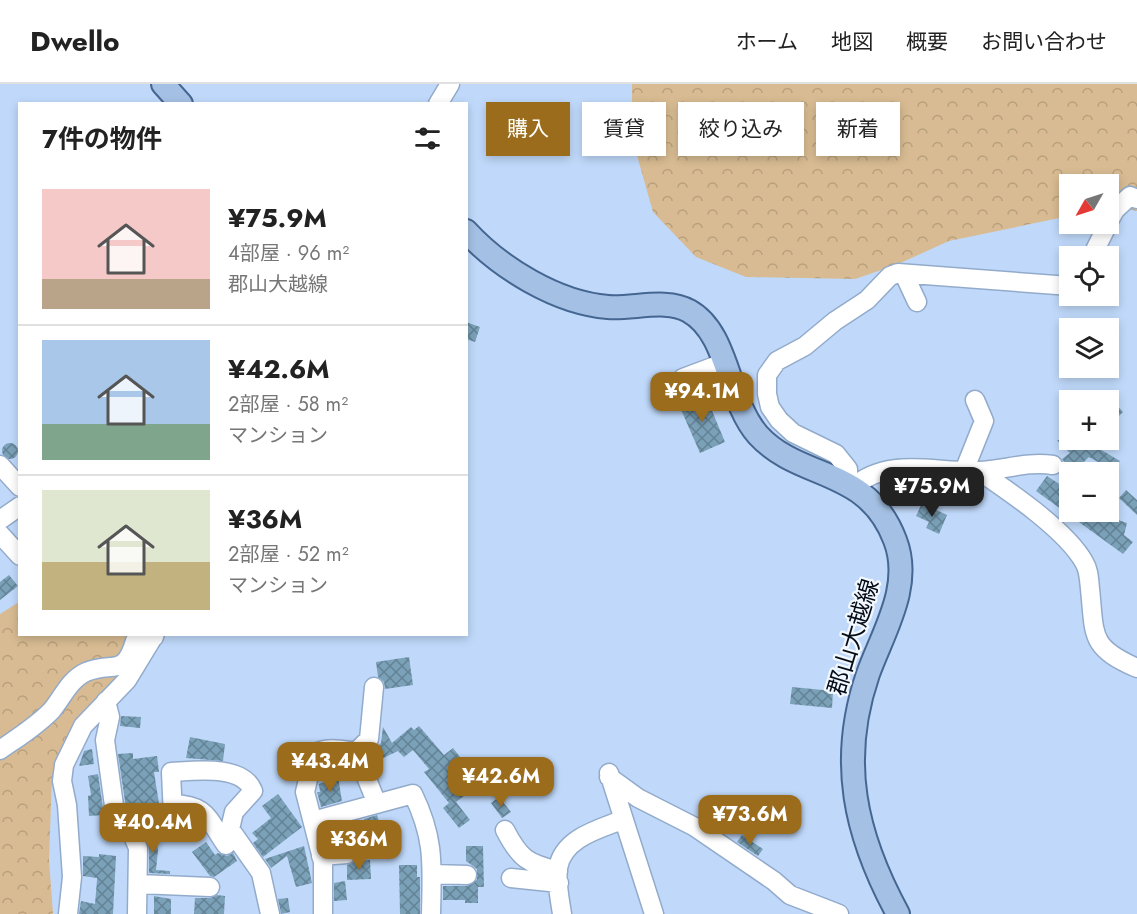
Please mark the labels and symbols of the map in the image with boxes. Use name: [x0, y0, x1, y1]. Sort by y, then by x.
north arrow: [1059, 174, 1119, 234]
pin: ¥94.1M: [653, 372, 751, 423]
pin: ¥75.9M: [883, 467, 981, 518]
street label: 郡山大越線: [819, 575, 887, 699]
pin: ¥43.4M: [281, 742, 379, 793]
pin: ¥42.6M: [452, 757, 550, 808]
pin: ¥73.6M: [701, 795, 799, 846]
pin: ¥40.4M: [104, 803, 202, 854]
pin: ¥36M: [323, 820, 395, 871]

